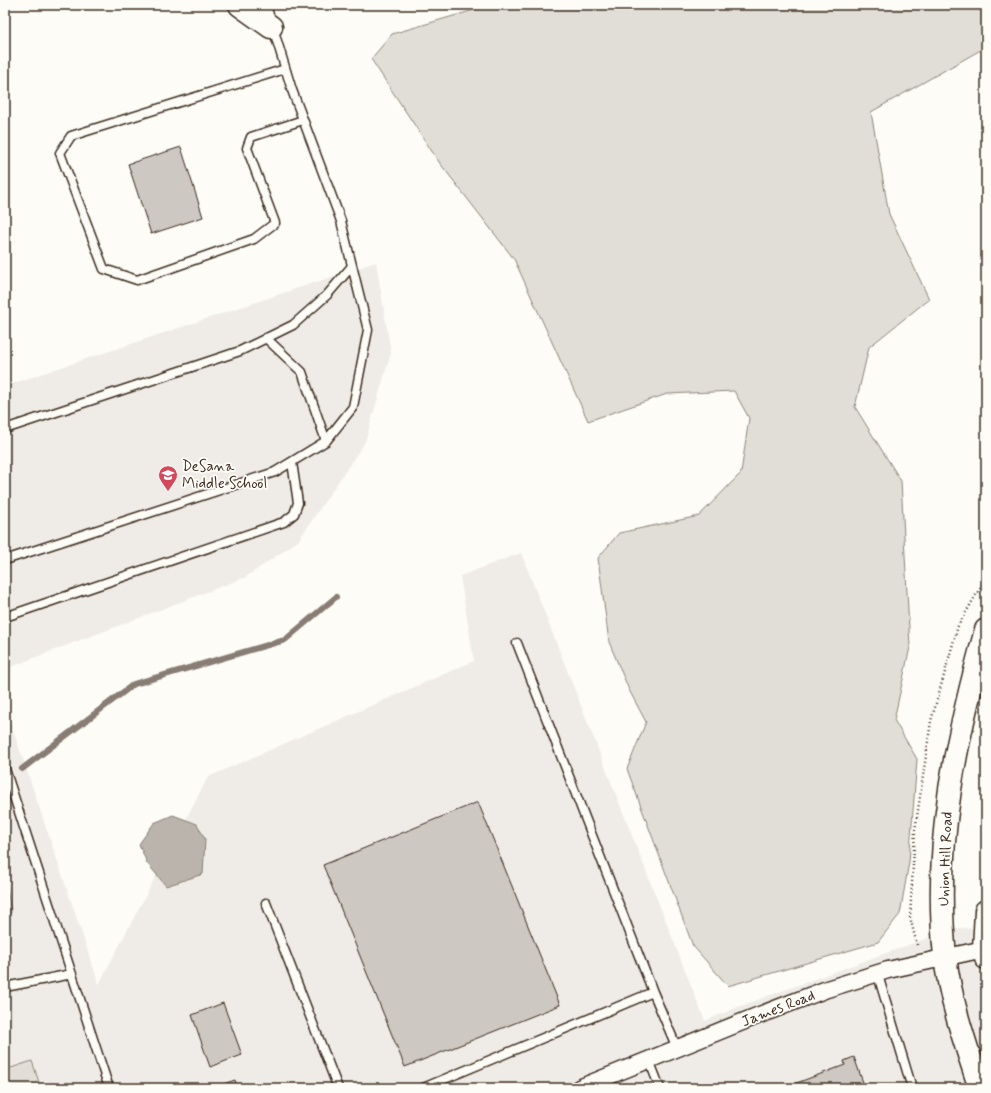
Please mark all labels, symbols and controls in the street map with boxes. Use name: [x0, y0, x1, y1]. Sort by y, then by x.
place label: DeSana Middle School: [182, 457, 267, 494]
school or university icon: DeSana Middle School: [157, 464, 179, 492]
street label: Union Hill Road: [934, 811, 958, 907]
street label: James Road: [739, 986, 818, 1032]

